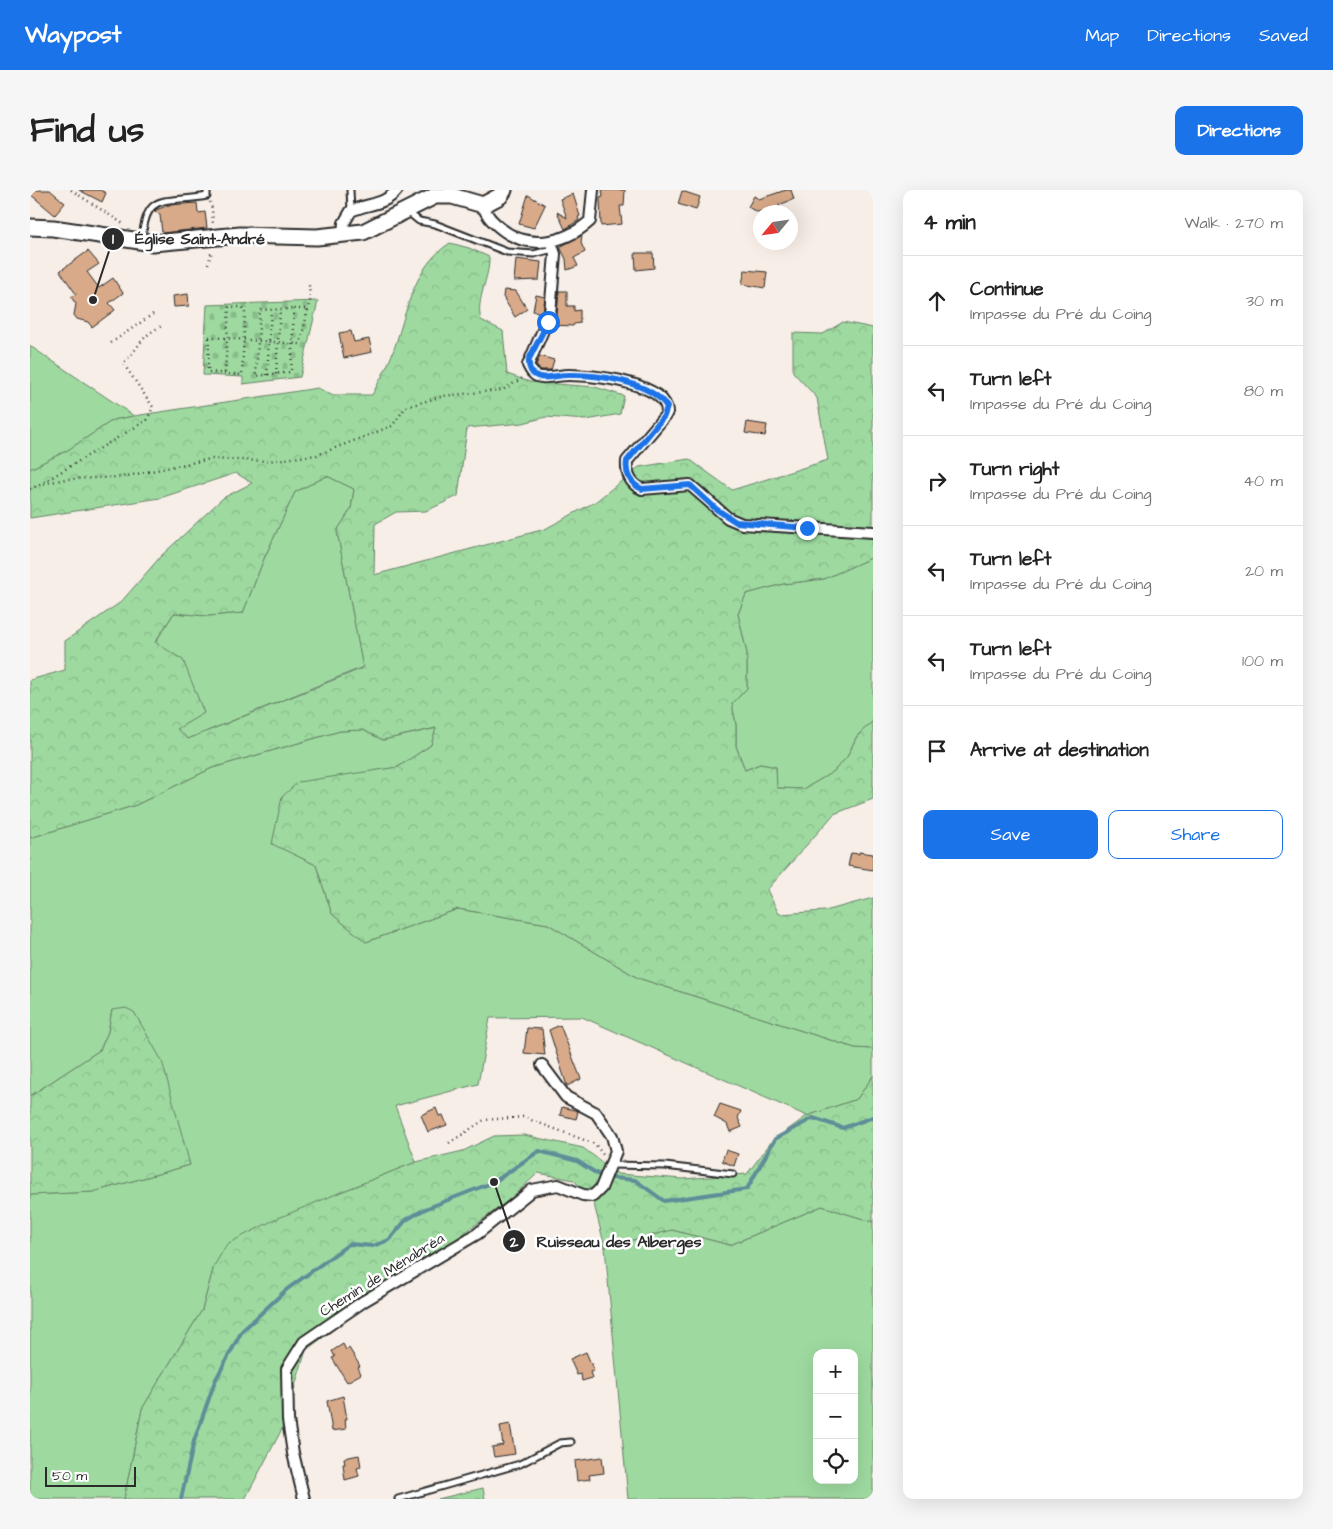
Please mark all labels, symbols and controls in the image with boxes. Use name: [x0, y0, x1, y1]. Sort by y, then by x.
text: Waypost: [25, 18, 122, 52]
text: Map: [1085, 23, 1119, 48]
text: Directions: [1147, 23, 1231, 48]
text: Saved: [1259, 23, 1308, 48]
text: Find us: [30, 106, 144, 155]
button: Directions: [1175, 106, 1303, 155]
north arrow: [753, 205, 798, 250]
text: 4 min: [923, 208, 976, 237]
text: Walk · 270 m: [1184, 212, 1283, 234]
callout: Église Saint-André: [100, 223, 275, 254]
text: Église Saint-André: [135, 228, 265, 252]
text: 1: [112, 229, 114, 250]
text: Continue: [970, 276, 1044, 303]
icon: ahead: [923, 287, 951, 315]
text: 30 m: [1246, 290, 1283, 312]
text: Impasse du Pré du Coing: [970, 303, 1152, 325]
route start: [537, 311, 560, 334]
text: Turn left: [970, 366, 1051, 393]
icon: left: [923, 377, 951, 405]
text: 80 m: [1244, 380, 1283, 402]
text: Impasse du Pré du Coing: [970, 393, 1152, 415]
text: Turn right: [970, 456, 1059, 483]
icon: right: [923, 467, 951, 495]
text: 40 m: [1243, 470, 1283, 492]
text: Impasse du Pré du Coing: [970, 483, 1152, 505]
route end: [796, 517, 819, 540]
text: Turn left: [970, 546, 1051, 573]
icon: left: [923, 557, 951, 585]
text: 20 m: [1245, 560, 1283, 582]
text: Impasse du Pré du Coing: [970, 573, 1152, 595]
text: Turn left: [970, 636, 1051, 663]
icon: left: [923, 647, 951, 675]
text: 100 m: [1242, 650, 1283, 672]
text: Impasse du Pré du Coing: [970, 663, 1152, 685]
icon: arrive: [923, 737, 951, 765]
text: Arrive at destination: [970, 737, 1149, 764]
button: Save: [923, 810, 1098, 859]
button: Share: [1108, 810, 1283, 859]
callout: Ruisseau des Alberges: [502, 1226, 712, 1257]
street label: Chemin de Ménabréa: [316, 1228, 449, 1322]
text: Ruisseau des Alberges: [537, 1231, 701, 1255]
text: 2: [509, 1232, 519, 1253]
map controls: [813, 1349, 858, 1484]
button: +: [813, 1349, 858, 1394]
button: −: [813, 1394, 858, 1439]
button: locate: [813, 1439, 858, 1484]
scale bar: [45, 1464, 136, 1487]
text: 50 m: [52, 1466, 87, 1486]

